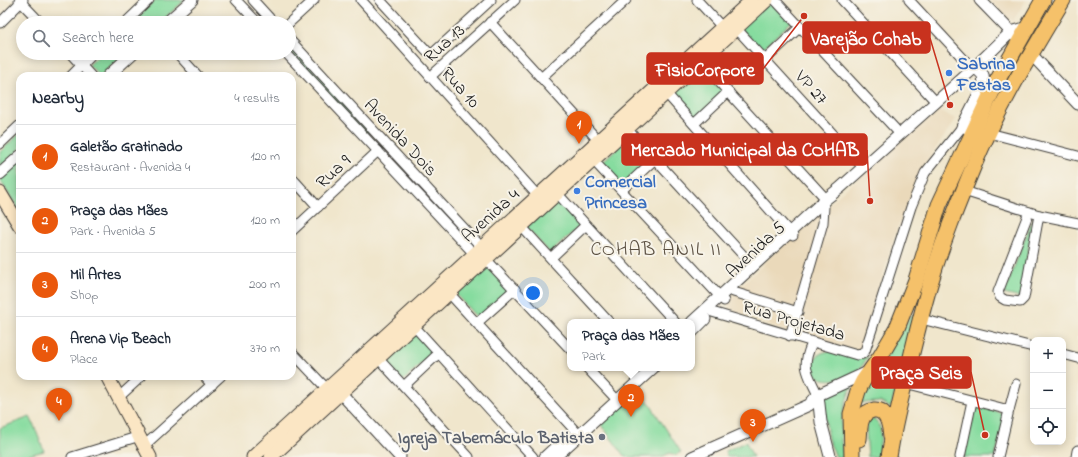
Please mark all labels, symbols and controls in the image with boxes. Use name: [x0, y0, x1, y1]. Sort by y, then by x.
search box: [16, 16, 296, 60]
street label: Rua 13: [419, 19, 472, 70]
callout: Varejão Cohab: [803, 22, 930, 53]
icon: search: [30, 27, 52, 49]
text: Search here: [62, 27, 134, 49]
text: Varejão Cohab: [810, 27, 922, 54]
place label: Sabrina Festas: [956, 52, 1015, 99]
callout: FisioCorpore: [647, 53, 763, 84]
text: FisioCorpore: [654, 58, 755, 85]
street label: Rua 10: [434, 62, 485, 115]
street label: VP 27: [787, 65, 833, 112]
marker: Sabrina Festas: [944, 68, 954, 78]
text: Nearby: [32, 86, 84, 111]
text: 4 results: [234, 89, 280, 108]
street label: Avenida Dois: [357, 94, 442, 183]
pin: 1: [566, 111, 592, 144]
callout: Mercado Municipal da COHAB: [622, 134, 867, 165]
text: Galetão Gratinado: [70, 136, 183, 158]
text: Mercado Municipal da COHAB: [630, 138, 860, 165]
text: 1: [43, 147, 47, 166]
text: 120 m: [250, 147, 280, 166]
street label: Rua 9: [311, 149, 358, 196]
text: Restaurant · Avenida 4: [70, 158, 190, 177]
place label: Comercial Princesa: [585, 170, 656, 217]
street label: Avenida 4: [456, 183, 527, 250]
marker: Comercial Princesa: [572, 186, 582, 196]
text: Praça das Mães: [70, 200, 168, 222]
text: 2: [42, 211, 48, 230]
text: 120 m: [250, 211, 280, 230]
street label: Avenida 5: [721, 216, 792, 285]
text: Park · Avenida 5: [70, 222, 156, 241]
district label: COHAB ANIL II: [590, 236, 722, 265]
text: Mil Artes: [70, 264, 121, 286]
text: 3: [42, 275, 48, 294]
text: 200 m: [249, 275, 280, 294]
your location: [523, 283, 543, 303]
text: Shop: [70, 286, 98, 305]
street label: Rua Projetada: [739, 295, 848, 349]
popup: [567, 319, 695, 371]
text: Praça das Mães: [582, 325, 680, 347]
text: Arena Vip Beach: [70, 328, 171, 350]
map controls: [1030, 337, 1066, 445]
button: +: [1030, 337, 1066, 373]
text: 4: [42, 339, 48, 358]
text: 370 m: [250, 339, 280, 358]
text: Park: [582, 347, 605, 366]
text: Place: [70, 350, 98, 369]
callout: Praça Seis: [872, 357, 971, 388]
text: Praça Seis: [879, 361, 963, 388]
button: −: [1030, 373, 1066, 409]
pin: 2: [618, 384, 644, 417]
pin: 4: [46, 388, 72, 421]
pin: 3: [740, 409, 766, 442]
button: locate: [1030, 409, 1066, 445]
place label: Igreja Tabernáculo Batista: [398, 426, 594, 453]
marker: Igreja Tabernáculo Batista: [597, 432, 607, 442]

